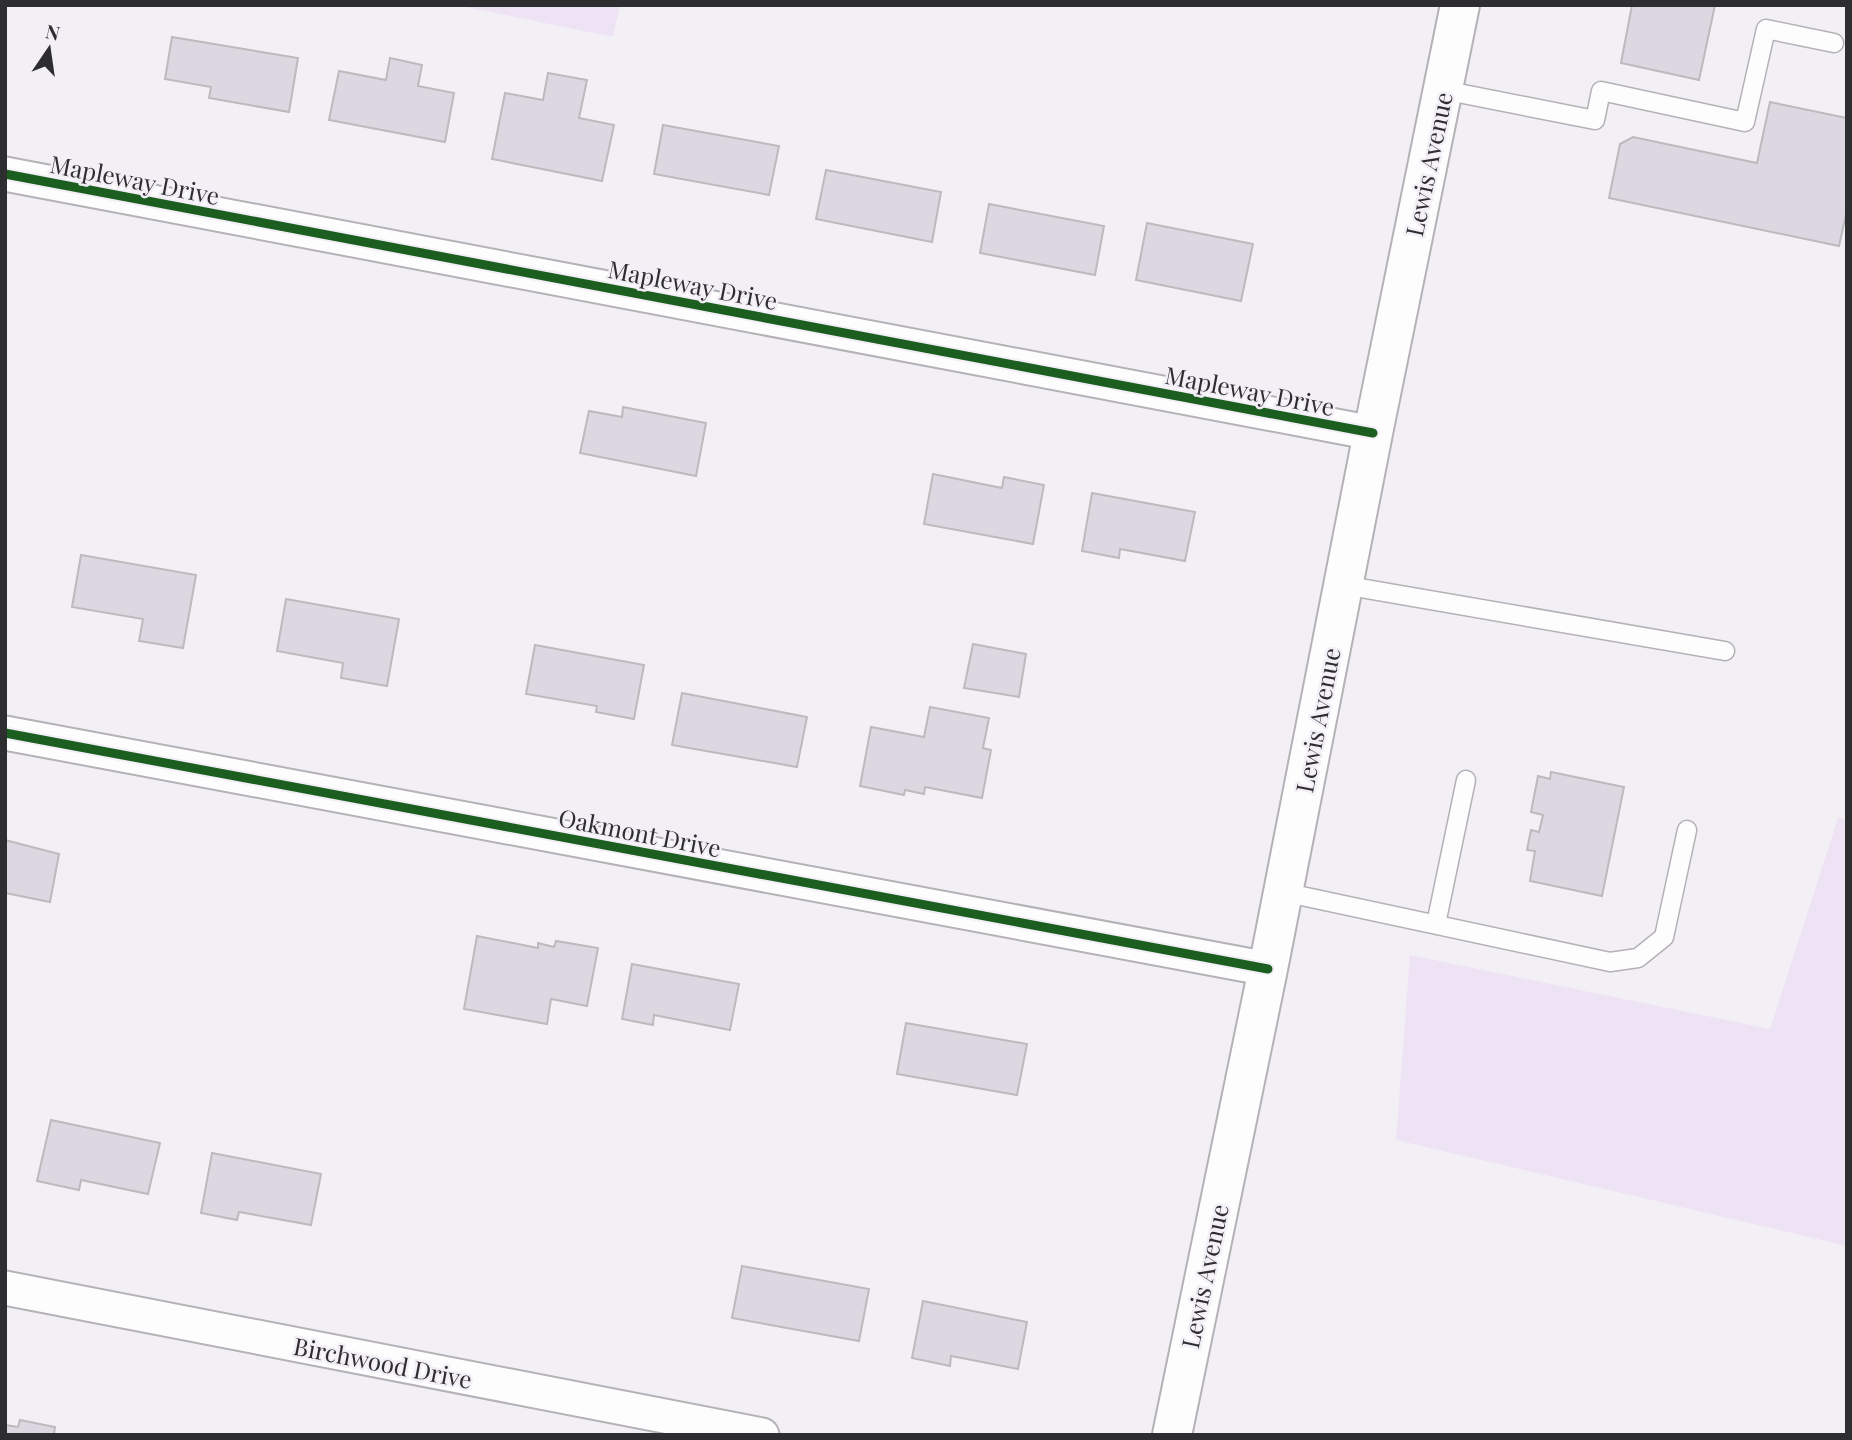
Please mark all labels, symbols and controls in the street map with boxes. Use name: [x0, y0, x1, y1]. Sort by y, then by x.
north arrow: [14, 14, 84, 84]
text: N: [43, 17, 63, 46]
street label: Lewis Avenue: [1397, 89, 1459, 239]
street label: Mapleway Drive: [48, 147, 222, 211]
street label: Mapleway Drive: [606, 252, 780, 316]
street label: Mapleway Drive: [1163, 358, 1337, 422]
street label: Lewis Avenue: [1287, 645, 1347, 795]
street label: Oakmont Drive: [556, 801, 724, 863]
street label: Lewis Avenue: [1173, 1201, 1235, 1351]
street label: Birchwood Drive: [291, 1329, 475, 1395]

